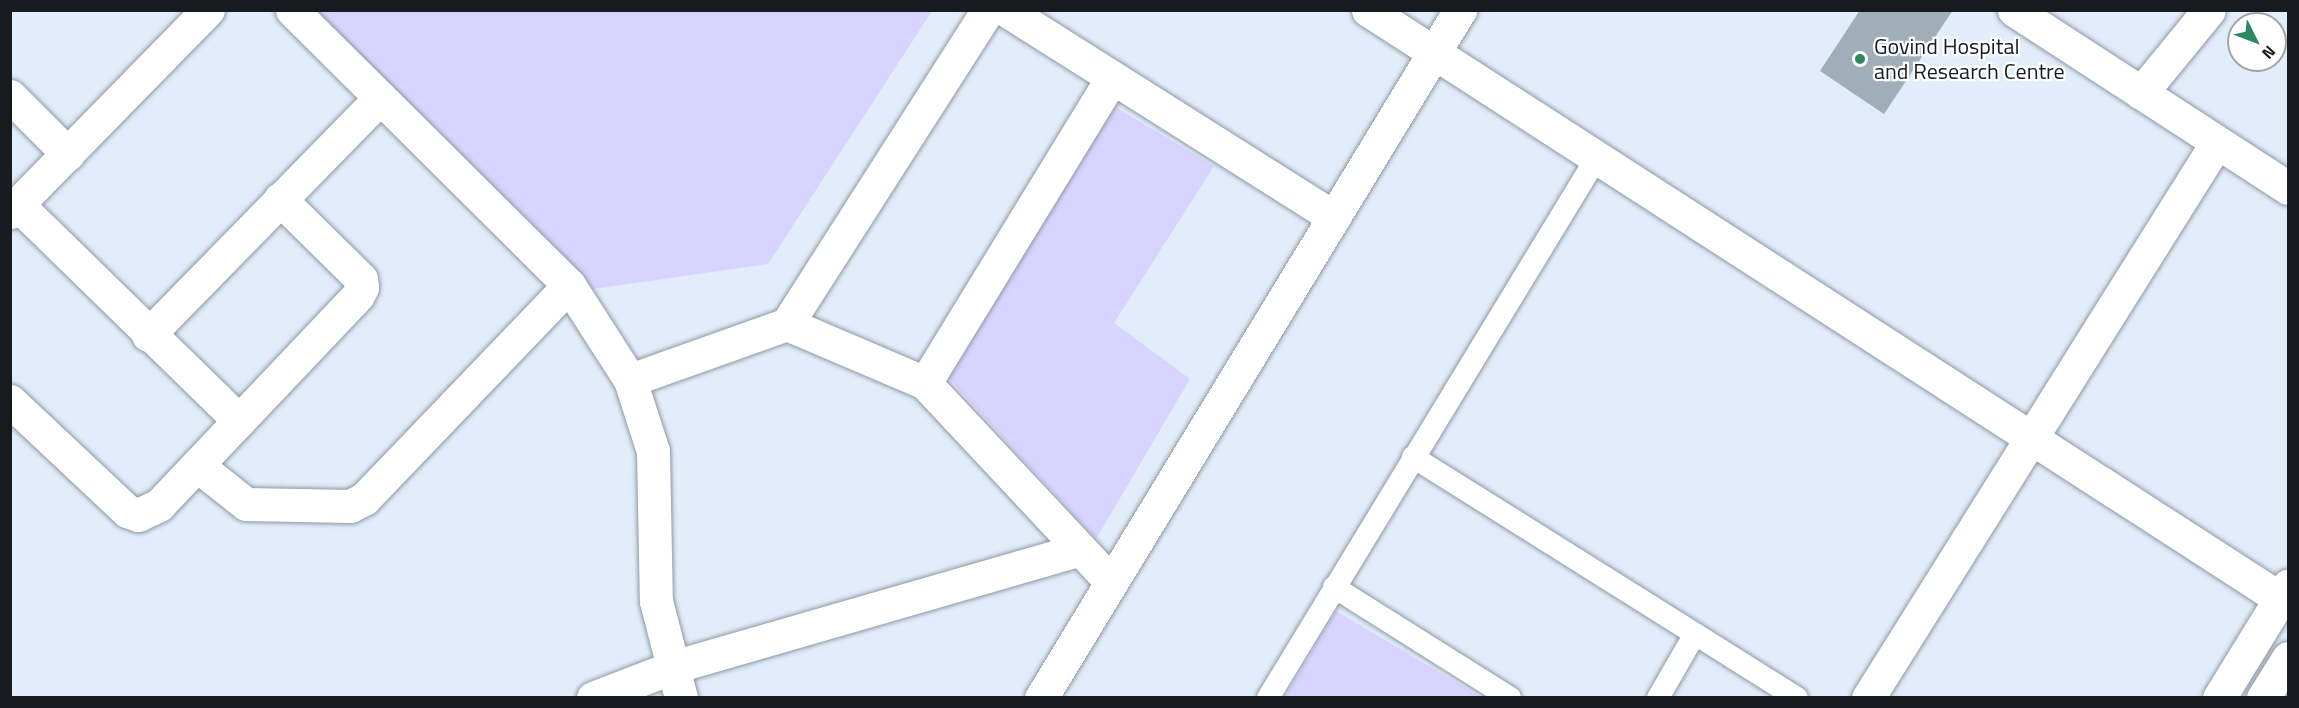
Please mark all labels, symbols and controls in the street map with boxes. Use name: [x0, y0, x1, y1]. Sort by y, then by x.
north arrow: [2227, 12, 2287, 72]
place label: Govind Hospital and Research Centre: [1874, 33, 2065, 84]
text: N: [2256, 41, 2282, 65]
marker: Govind Hospital and Research Centre: [1851, 50, 1869, 68]

